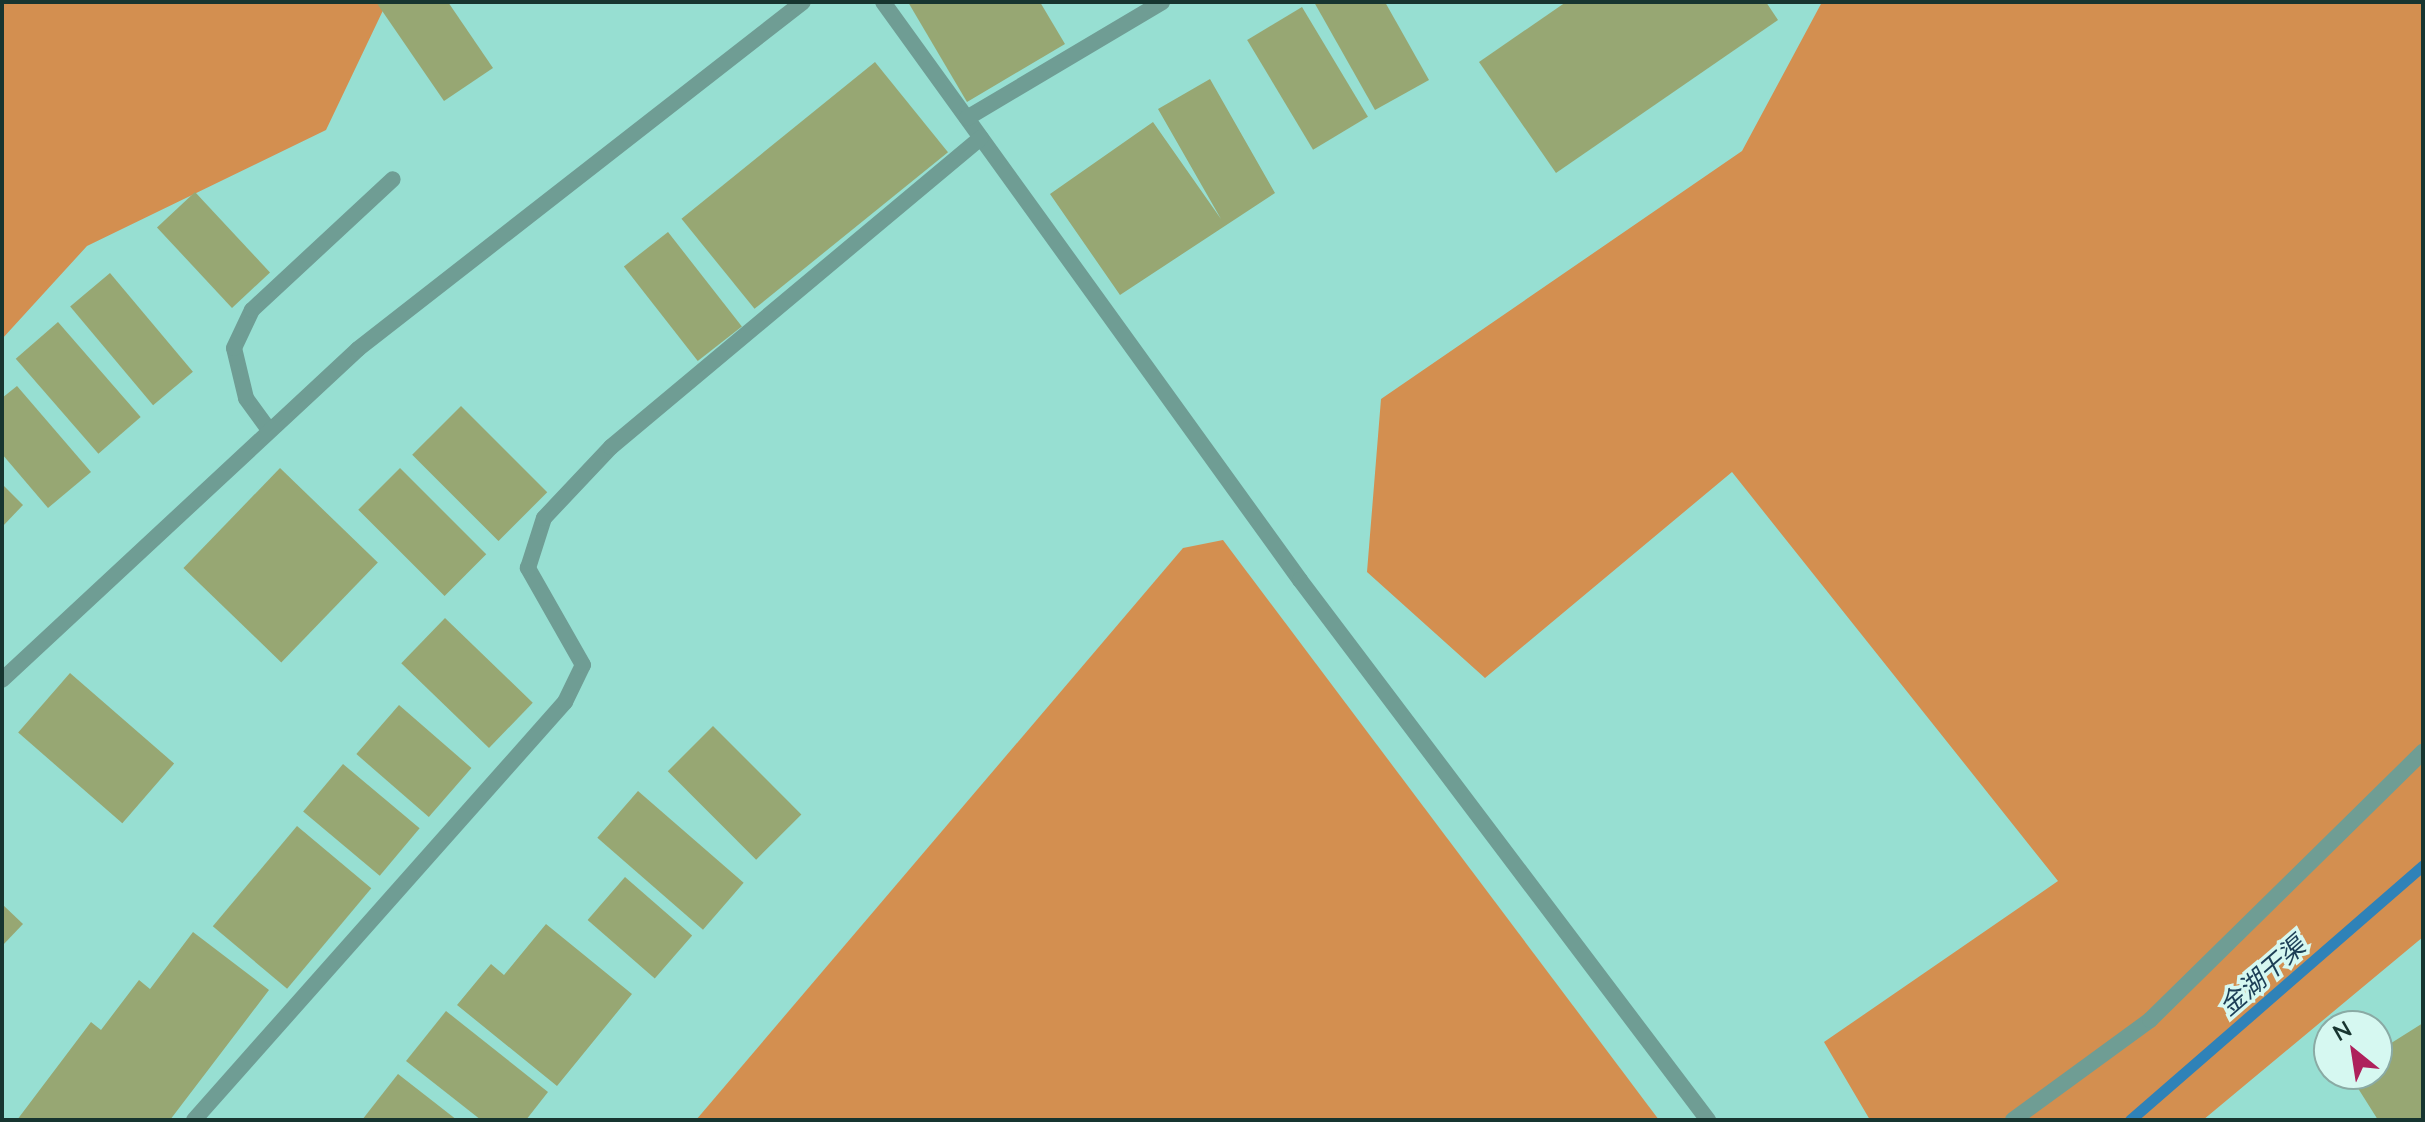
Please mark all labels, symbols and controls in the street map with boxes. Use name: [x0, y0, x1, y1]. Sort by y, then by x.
water label: 金湖干渠: [2213, 930, 2311, 1022]
north arrow: [2313, 1010, 2393, 1090]
text: N: [2328, 1015, 2356, 1046]

